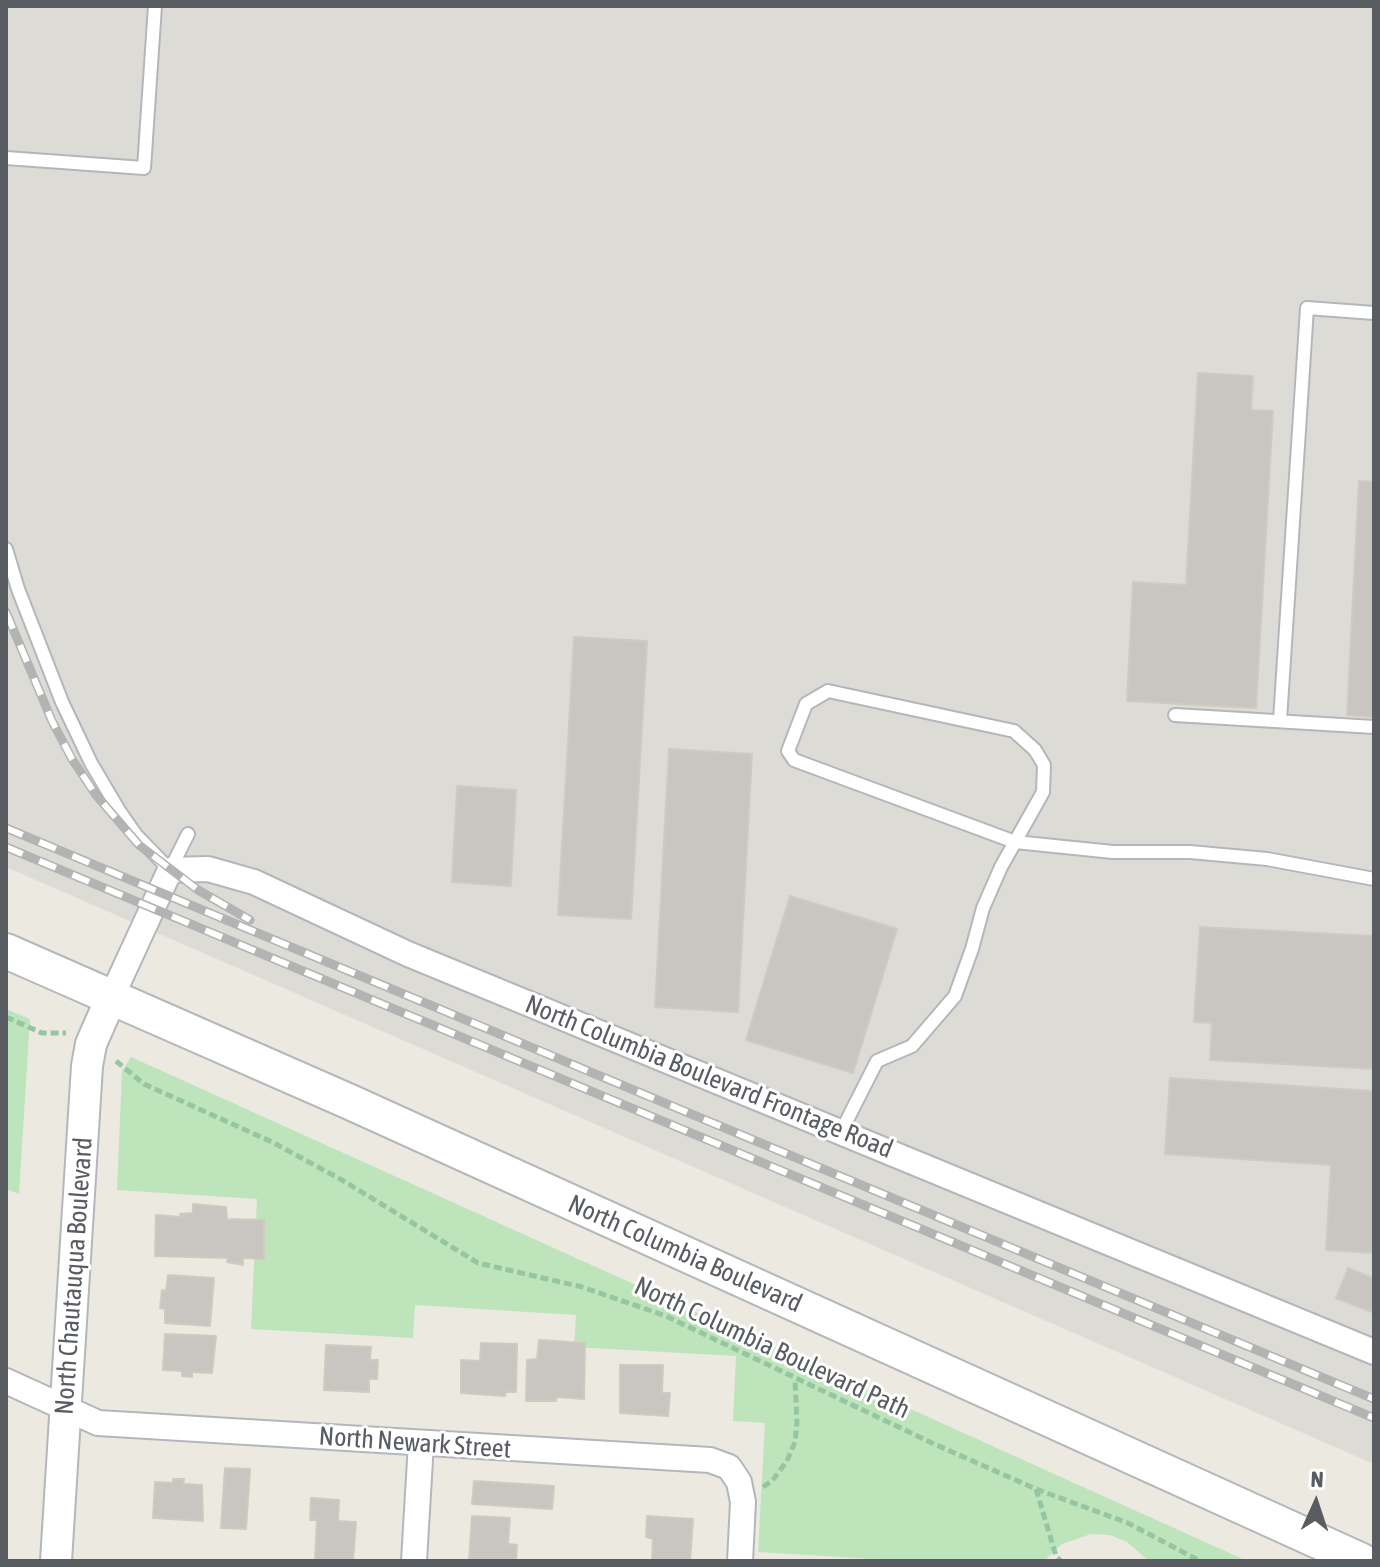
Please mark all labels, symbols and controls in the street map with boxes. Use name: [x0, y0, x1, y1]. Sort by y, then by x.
street label: North Columbia Boulevard Frontage Road: [521, 989, 897, 1165]
street label: North Chautauqua Boulevard: [49, 1136, 99, 1416]
street label: North Columbia Boulevard: [563, 1188, 807, 1320]
street label: North Columbia Boulevard Path: [629, 1270, 915, 1426]
street label: North Newark Street: [318, 1421, 512, 1465]
north arrow: [1276, 1463, 1356, 1543]
text: N: [1310, 1466, 1324, 1492]

